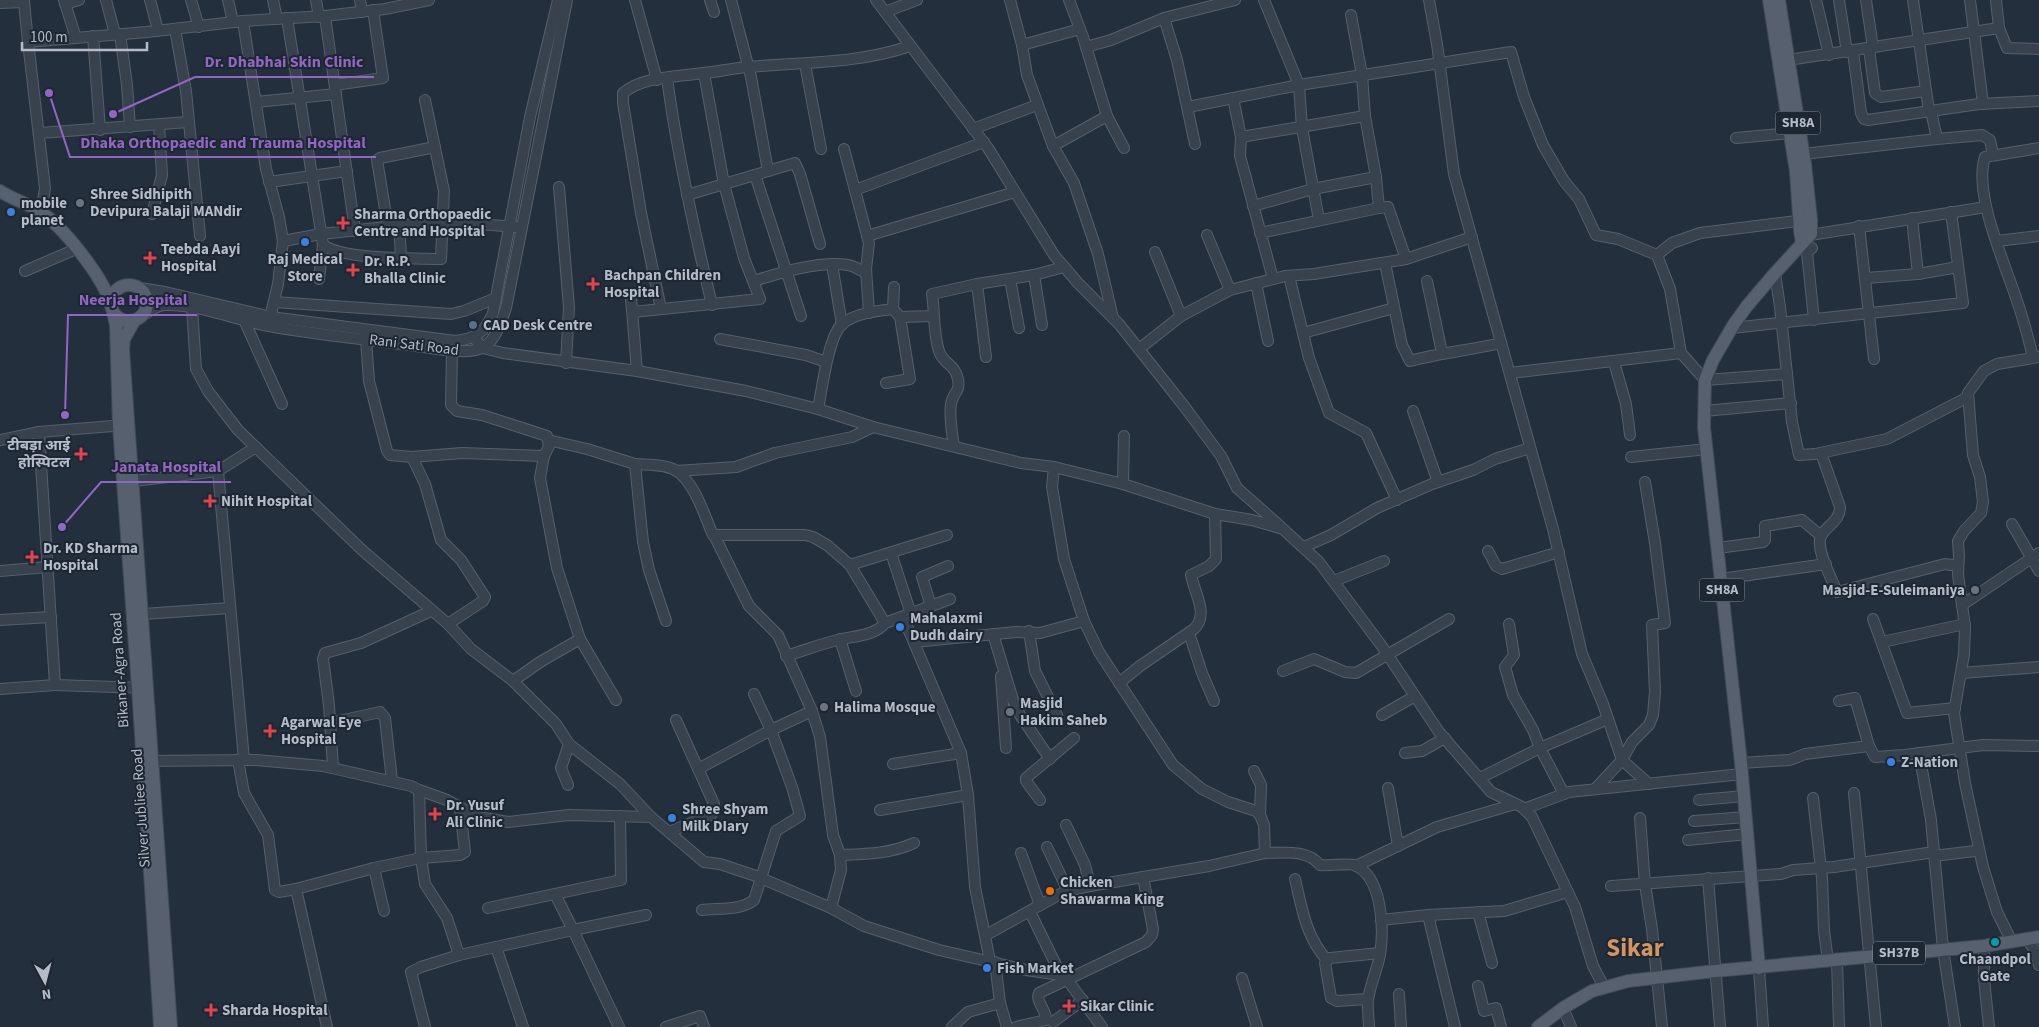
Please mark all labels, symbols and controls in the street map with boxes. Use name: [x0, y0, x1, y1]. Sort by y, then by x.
scale bar: [22, 20, 148, 52]
text: 100 m: [30, 27, 68, 48]
callout: Dr. Dhabhai Skin Clinic: [195, 46, 374, 77]
text: Dr. Dhabhai Skin Clinic: [205, 51, 364, 73]
road number: SH8A: [1776, 112, 1820, 134]
callout: Dhaka Orthopaedic and Trauma Hospital: [70, 126, 376, 157]
text: Dhaka Orthopaedic and Trauma Hospital: [80, 132, 366, 154]
place label: Shree Sidhipith Devipura Balaji MANdir: [90, 184, 242, 222]
place label: mobile planet: [21, 193, 67, 231]
marker: Shree Sidhipith Devipura Balaji MANdir: [74, 197, 86, 209]
place label: Sharma Orthopaedic Centre and Hospital: [354, 204, 491, 242]
marker: mobile planet: [5, 206, 17, 218]
marker: Sharma Orthopaedic Centre and Hospital: [336, 216, 350, 230]
marker: Raj Medical Store: [299, 236, 311, 248]
place label: Teebda Aayi Hospital: [161, 239, 241, 277]
place label: Raj Medical Store: [267, 249, 343, 287]
marker: Teebda Aayi Hospital: [143, 251, 157, 265]
place label: Dr. R.P. Bhalla Clinic: [364, 251, 446, 289]
marker: Dr. R.P. Bhalla Clinic: [346, 263, 360, 277]
place label: Bachpan Children Hospital: [604, 265, 721, 303]
marker: Bachpan Children Hospital: [586, 277, 600, 291]
callout: Neerja Hospital: [68, 284, 197, 315]
text: Neerja Hospital: [79, 289, 188, 311]
place label: CAD Desk Centre: [483, 315, 593, 336]
marker: CAD Desk Centre: [467, 319, 479, 331]
street label: Rani Sati Road: [368, 329, 460, 361]
place label: टीबड़ा आई होस्पिटल: [7, 435, 71, 473]
marker: टीबड़ा आई होस्पिटल: [74, 447, 88, 461]
callout: Janata Hospital: [101, 451, 231, 482]
text: Janata Hospital: [111, 456, 222, 478]
place label: Nihit Hospital: [221, 491, 313, 512]
marker: Nihit Hospital: [203, 494, 217, 508]
place label: Dr. KD Sharma Hospital: [43, 538, 138, 576]
marker: Dr. KD Sharma Hospital: [25, 550, 39, 564]
road number: SH8A: [1700, 578, 1744, 602]
place label: Masjid-E-Suleimaniya: [1822, 580, 1965, 601]
marker: Masjid-E-Suleimaniya: [1969, 584, 1981, 596]
place label: Mahalaxmi Dudh dairy: [910, 608, 983, 646]
street label: Bikaner-Agra Road: [105, 611, 135, 729]
marker: Mahalaxmi Dudh dairy: [894, 621, 906, 633]
place label: Masjid Hakim Saheb: [1020, 693, 1108, 731]
place label: Halima Mosque: [834, 697, 936, 718]
marker: Halima Mosque: [818, 701, 830, 713]
marker: Masjid Hakim Saheb: [1004, 706, 1016, 718]
place label: Agarwal Eye Hospital: [280, 712, 362, 750]
marker: Agarwal Eye Hospital: [263, 724, 277, 738]
street label: Silver Jubliee Road: [126, 748, 156, 868]
place label: Z-Nation: [1901, 752, 1958, 773]
marker: Z-Nation: [1885, 756, 1897, 768]
place label: Dr. Yusuf Ali Clinic: [445, 795, 505, 833]
place label: Shree Shyam Milk DIary: [682, 799, 768, 837]
marker: Dr. Yusuf Ali Clinic: [428, 807, 442, 821]
marker: Shree Shyam Milk DIary: [666, 812, 678, 824]
place label: Chicken Shawarma King: [1060, 872, 1164, 910]
marker: Chicken Shawarma King: [1044, 885, 1056, 897]
district label: Sikar: [1606, 930, 1664, 966]
marker: Chaandpol Gate: [1989, 936, 2001, 948]
road number: SH37B: [1873, 941, 1925, 964]
place label: Chaandpol Gate: [1959, 949, 2031, 987]
north arrow: [20, 957, 70, 1007]
place label: Fish Market: [997, 958, 1074, 979]
marker: Fish Market: [981, 962, 993, 974]
text: N: [41, 983, 52, 1004]
place label: Sikar Clinic: [1080, 996, 1154, 1017]
marker: Sikar Clinic: [1062, 999, 1076, 1013]
place label: Sharda Hospital: [222, 1000, 328, 1021]
marker: Sharda Hospital: [204, 1003, 218, 1017]

